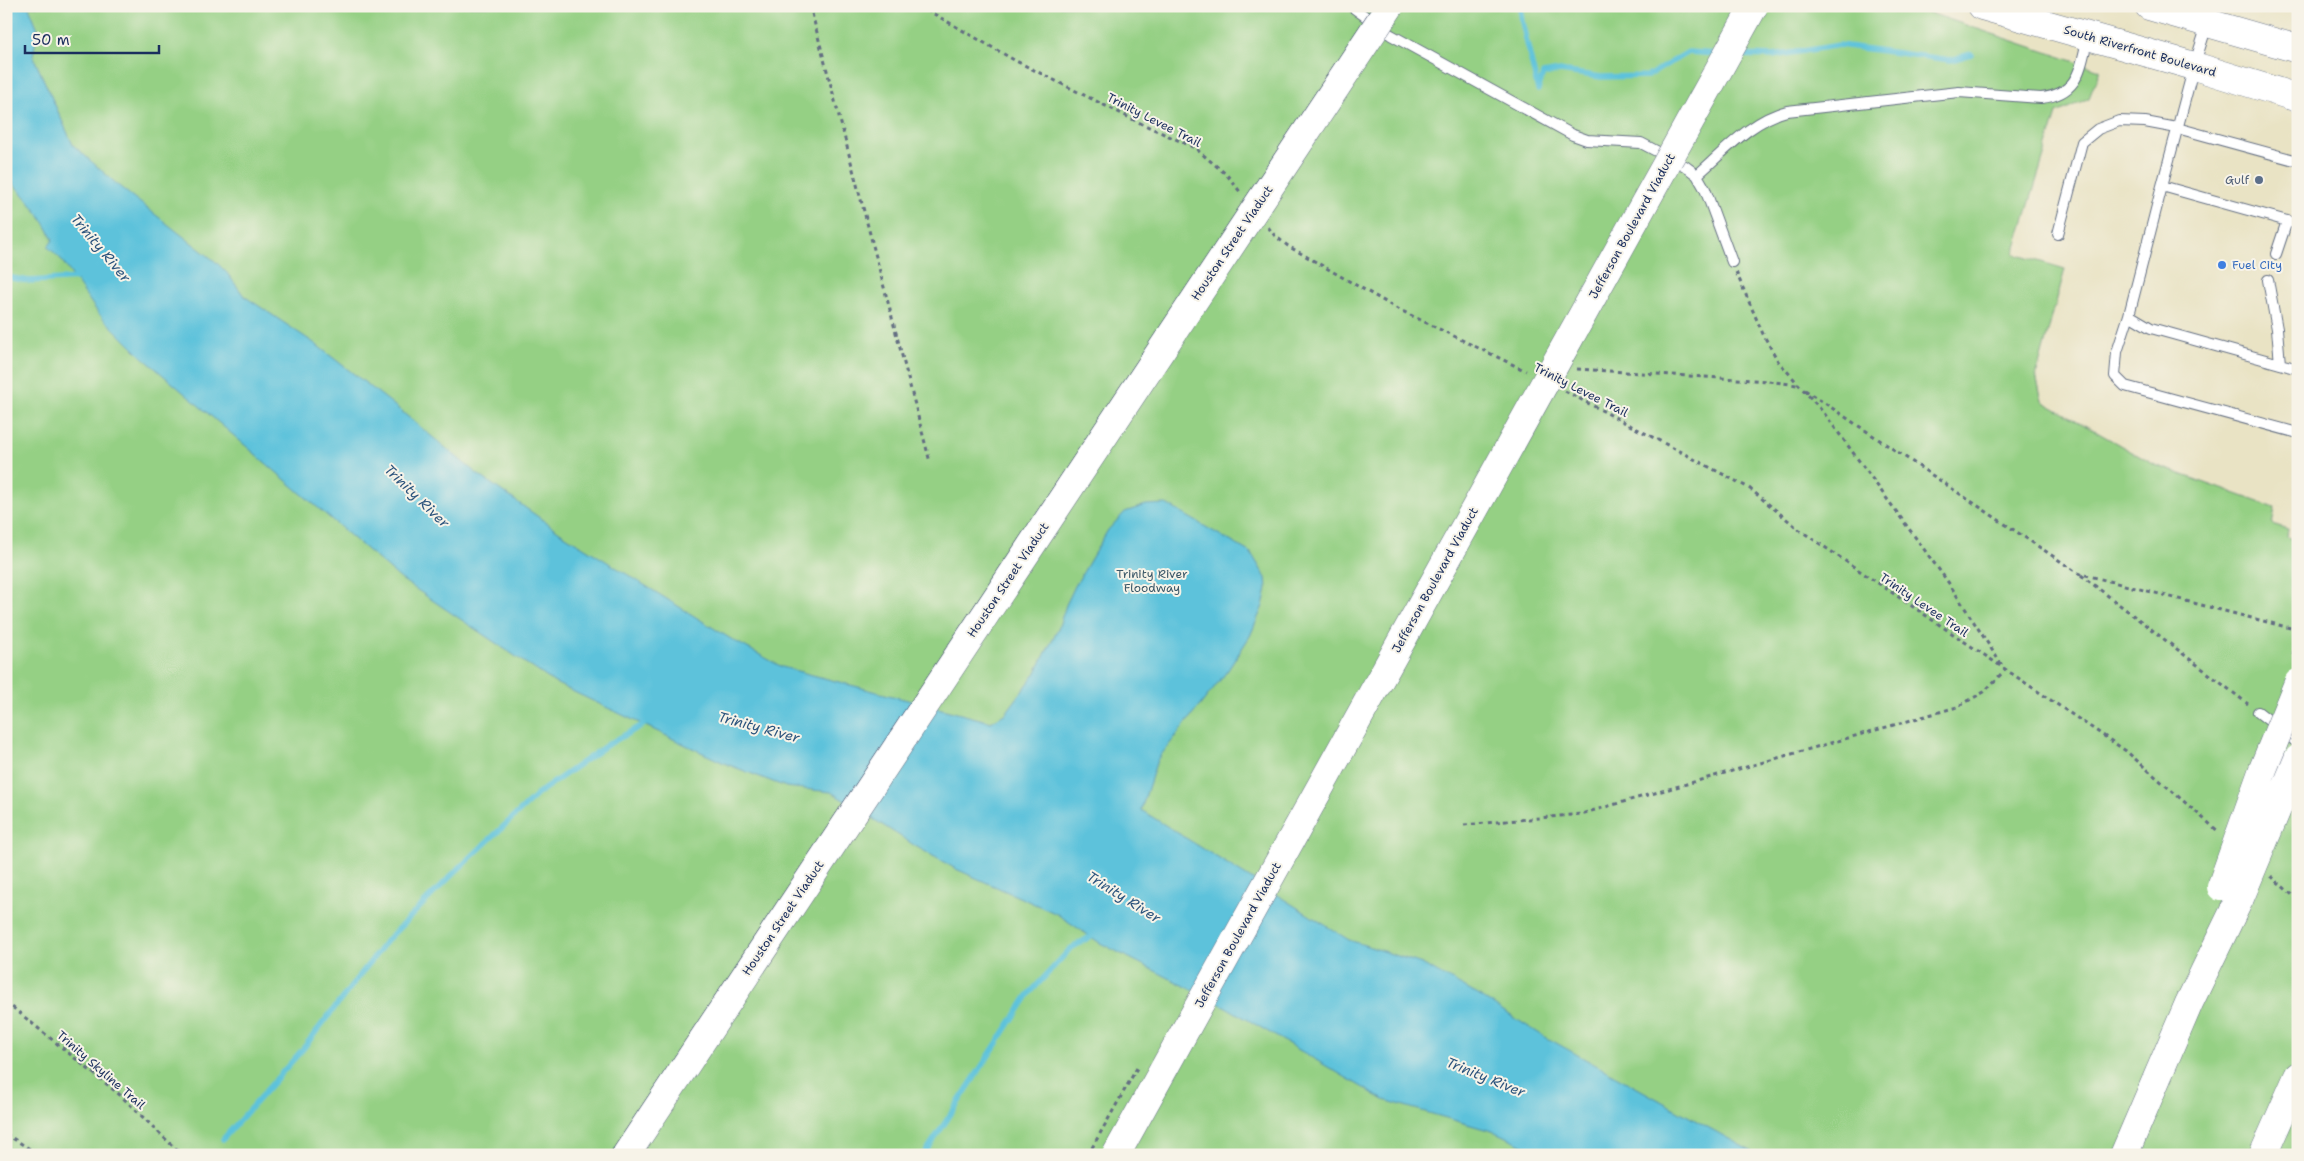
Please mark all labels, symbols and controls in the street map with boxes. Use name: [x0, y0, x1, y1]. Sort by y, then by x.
scale bar: [25, 22, 159, 54]
street label: South Riverfront Boulevard: [2062, 22, 2218, 81]
text: 50 m: [32, 30, 70, 50]
street label: Trinity Levee Trail: [1104, 89, 1204, 151]
street label: Jefferson Boulevard Viaduct: [1585, 150, 1679, 302]
place label: Gulf: [2225, 172, 2250, 188]
marker: Gulf: [2253, 174, 2265, 186]
street label: Houston Street Viaduct: [1188, 182, 1276, 304]
water label: Trinity River: [67, 210, 135, 286]
place label: Fuel City: [2232, 257, 2282, 273]
marker: Fuel City: [2216, 259, 2228, 271]
street label: Trinity Levee Trail: [1531, 359, 1631, 421]
water label: Trinity River: [381, 460, 454, 532]
street label: Jefferson Boulevard Viaduct: [1388, 504, 1482, 656]
street label: Houston Street Viaduct: [964, 519, 1052, 641]
park label: Trinity River Floodway: [1116, 566, 1188, 596]
street label: Trinity Levee Trail: [1877, 569, 1972, 641]
water label: Trinity River: [716, 707, 802, 747]
street label: Houston Street Viaduct: [739, 857, 827, 979]
street label: Jefferson Boulevard Viaduct: [1191, 859, 1285, 1011]
water label: Trinity River: [1084, 867, 1165, 927]
street label: Trinity Skyline Trail: [53, 1027, 149, 1113]
water label: Trinity River: [1444, 1053, 1529, 1101]

